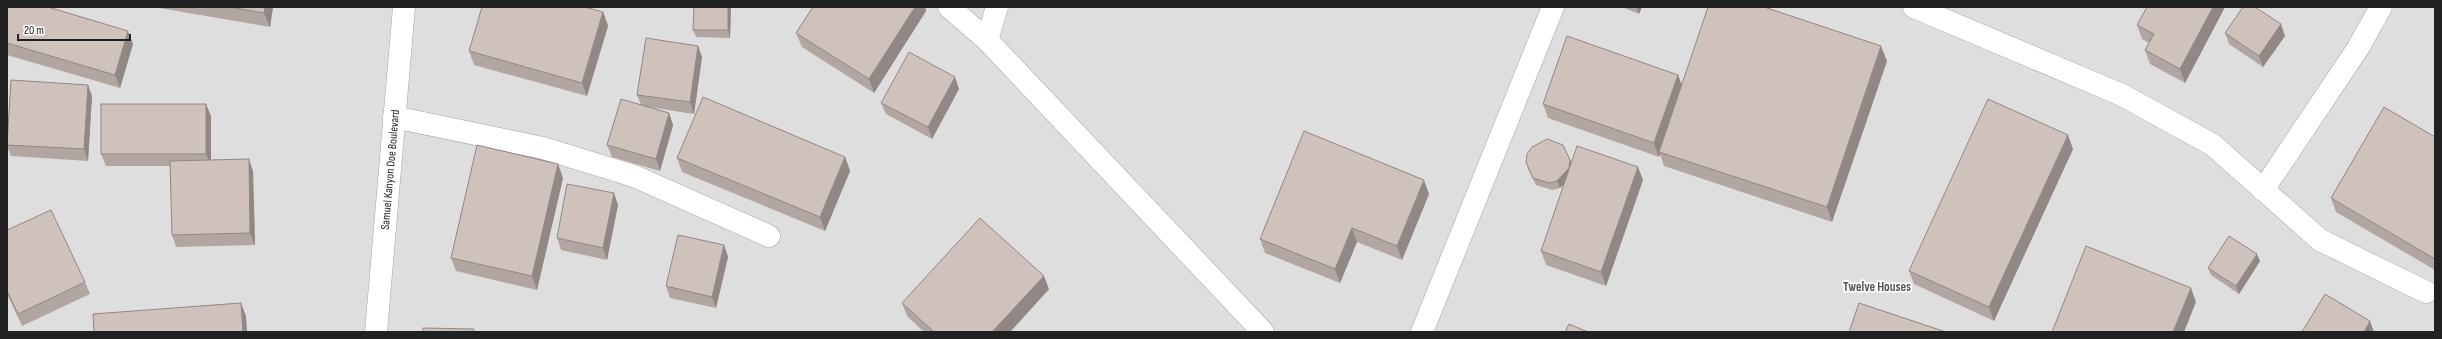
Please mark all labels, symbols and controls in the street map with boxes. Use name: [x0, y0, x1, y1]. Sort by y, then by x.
scale bar: [18, 16, 130, 42]
text: 20 m: [24, 23, 44, 38]
street label: Samuel Kanyon Doe Boulevard: [377, 109, 403, 230]
district label: Twelve Houses: [1843, 279, 1911, 295]

